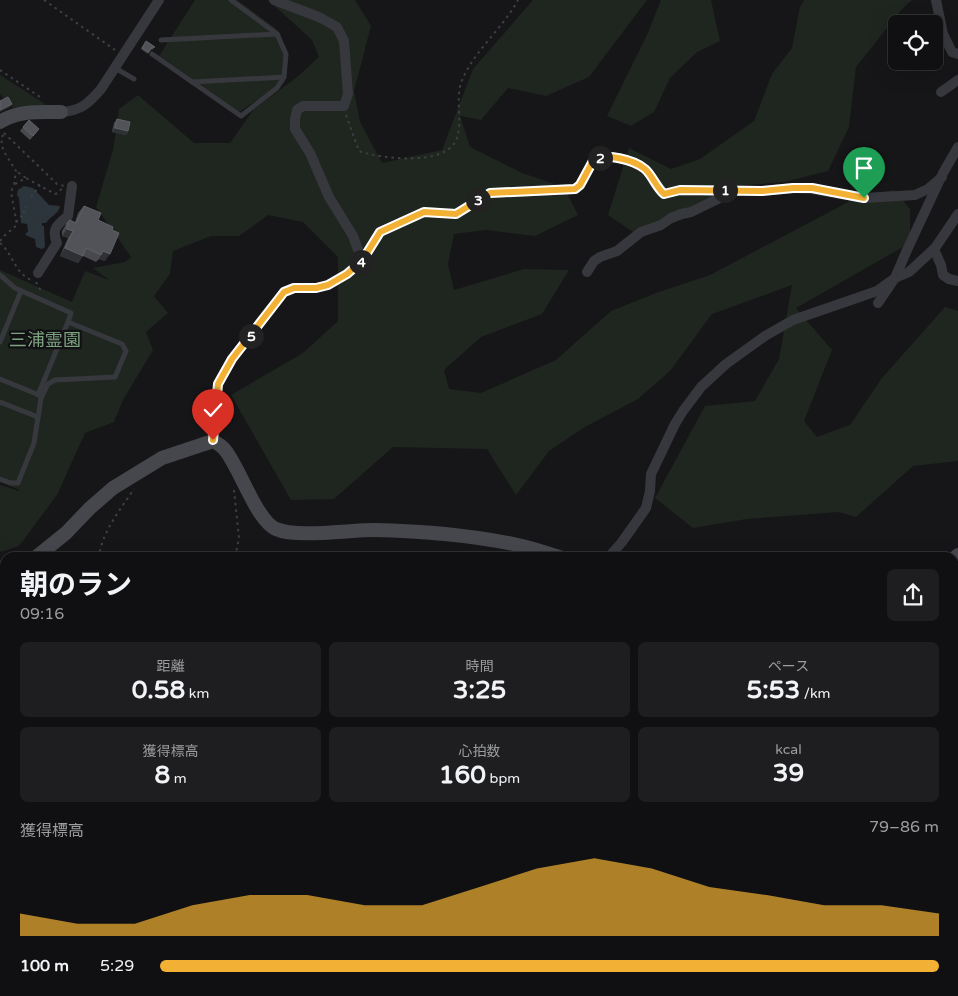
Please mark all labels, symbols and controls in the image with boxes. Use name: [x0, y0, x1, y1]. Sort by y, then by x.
map controls: [888, 15, 943, 70]
button: locate: [888, 15, 943, 70]
pin: 2: [588, 146, 612, 170]
pin: [843, 147, 885, 198]
text: 2: [596, 150, 605, 167]
icon: arrive: [850, 154, 878, 182]
pin: 1: [712, 178, 738, 202]
text: 1: [721, 182, 730, 199]
pin: 3: [466, 188, 490, 212]
text: 3: [474, 192, 483, 209]
pin: 4: [348, 250, 374, 274]
text: 4: [357, 254, 366, 271]
pin: 5: [238, 324, 264, 348]
text: 5: [247, 328, 256, 345]
park label: 三浦霊園: [9, 329, 81, 351]
pin: [192, 389, 234, 440]
icon: check: [199, 396, 227, 424]
text: 朝のラン: [20, 568, 132, 602]
button: share: [887, 569, 939, 621]
text: 09:16: [20, 604, 64, 624]
text: 距離: [157, 658, 185, 675]
text: 時間: [466, 658, 494, 675]
text: ペース: [768, 658, 809, 675]
text: 0.58: [132, 675, 185, 705]
text: 3:25: [453, 675, 506, 705]
text: 5:53: [747, 675, 800, 705]
text: km: [185, 685, 209, 702]
text: /km: [800, 685, 830, 702]
text: kcal: [775, 741, 802, 758]
text: 獲得標高: [143, 743, 199, 760]
text: 心拍数: [459, 743, 501, 760]
text: 39: [773, 758, 804, 788]
text: 8: [154, 760, 170, 790]
text: 160: [439, 760, 486, 790]
text: m: [170, 770, 187, 787]
text: bpm: [486, 770, 520, 787]
text: 79–86 m: [869, 817, 939, 837]
text: 獲得標高: [20, 821, 84, 841]
text: 100 m: [20, 956, 69, 976]
text: 5:29: [100, 956, 134, 976]

